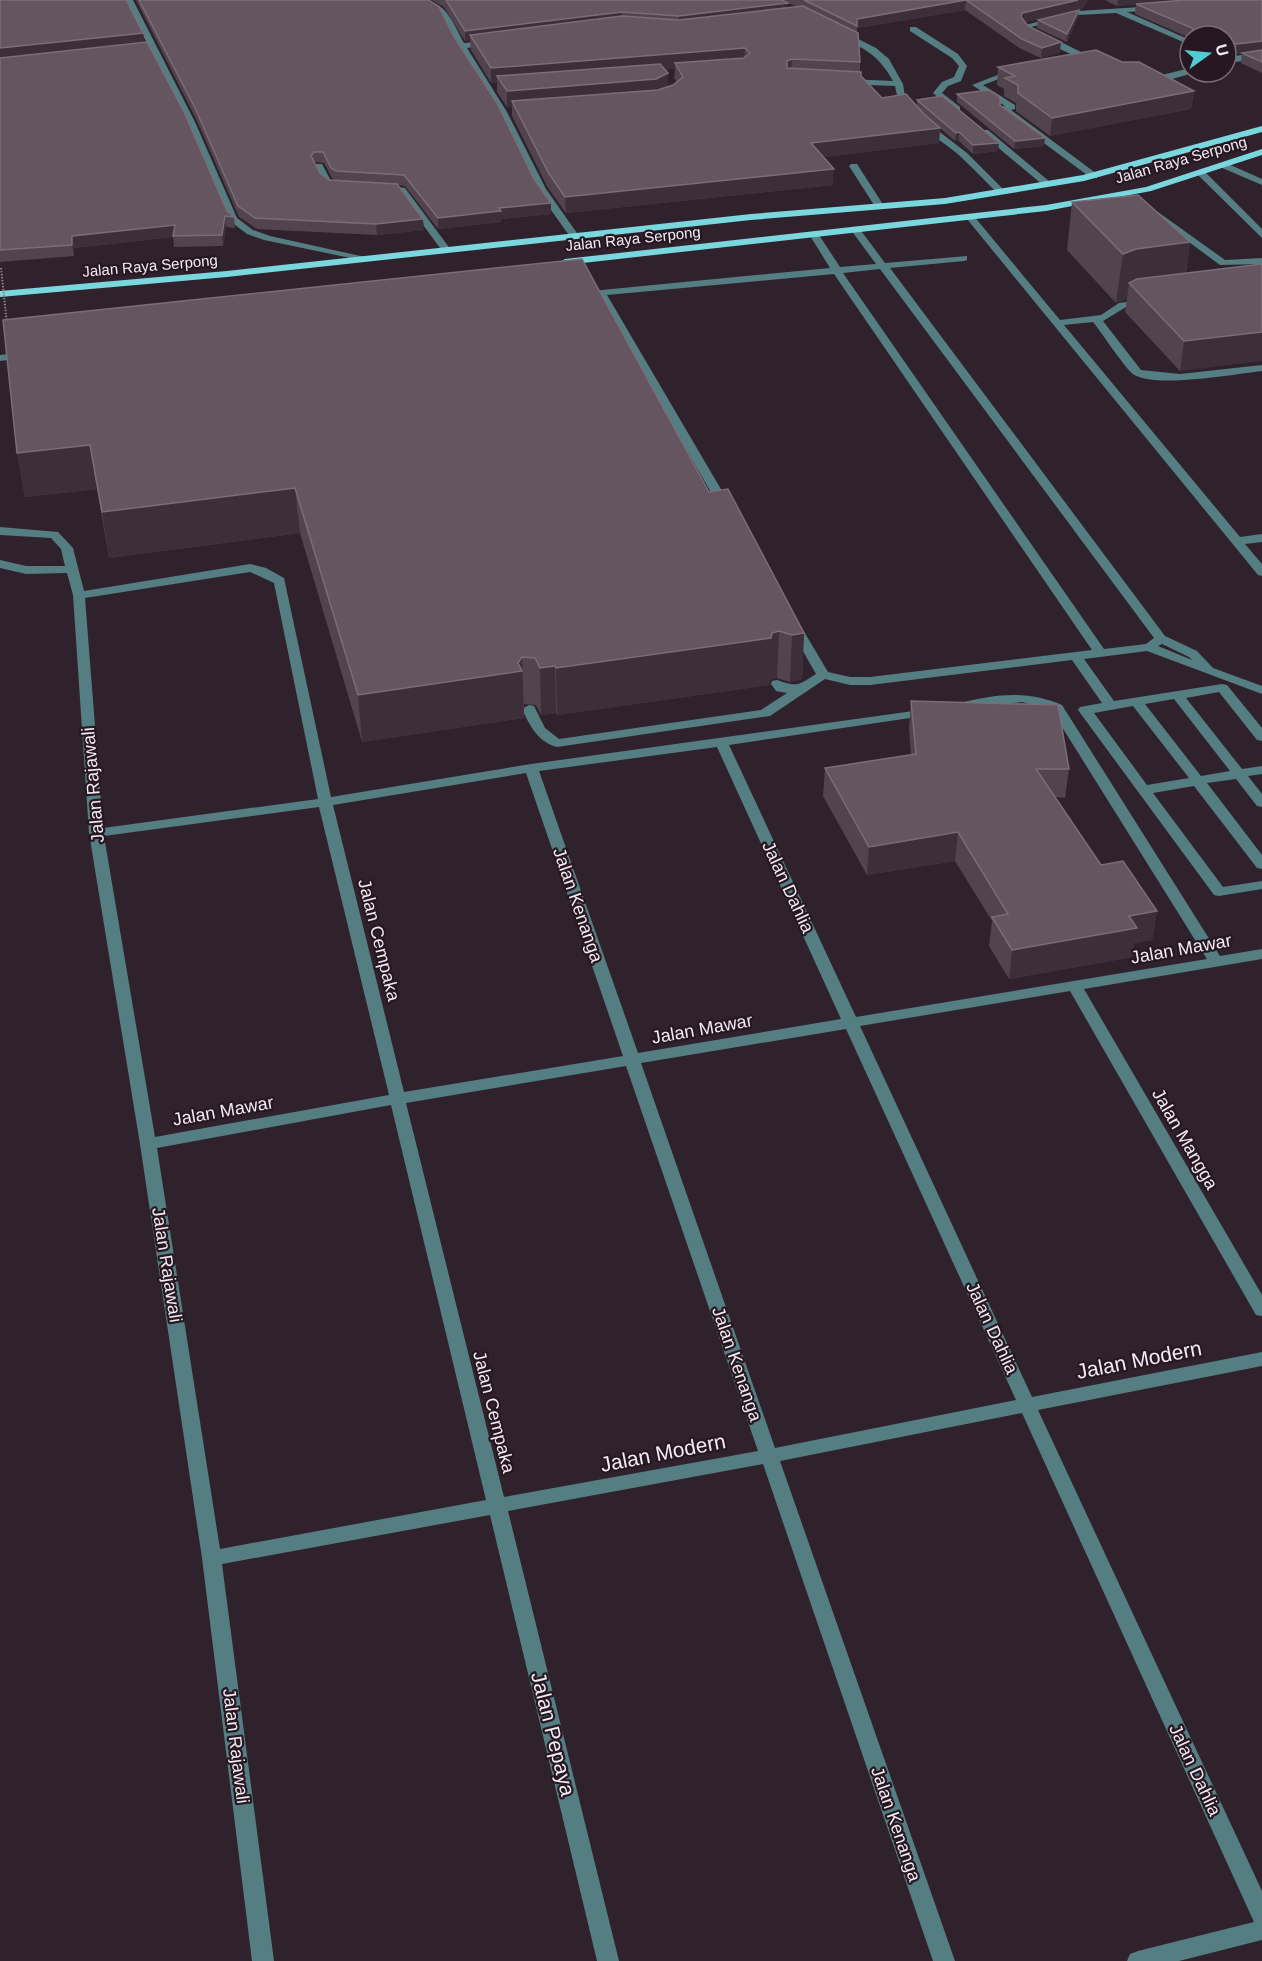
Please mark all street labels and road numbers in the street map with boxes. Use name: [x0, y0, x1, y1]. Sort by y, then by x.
street label: Jalan Raya Serpong: [1113, 133, 1249, 186]
street label: Jalan Raya Serpong: [564, 223, 701, 254]
street label: Jalan Raya Serpong: [82, 251, 218, 280]
street label: Jalan Rajawali: [78, 726, 108, 844]
street label: Jalan Dahlia: [758, 838, 818, 937]
street label: Jalan Kenanga: [549, 845, 607, 966]
street label: Jalan Cempaka: [354, 877, 404, 1004]
street label: Jalan Mawar: [1129, 930, 1233, 968]
street label: Jalan Mawar: [650, 1010, 754, 1048]
street label: Jalan Mangga: [1148, 1085, 1222, 1194]
street label: Jalan Mawar: [171, 1092, 275, 1130]
street label: Jalan Rajawali: [148, 1206, 186, 1324]
street label: Jalan Dahlia: [962, 1279, 1022, 1378]
street label: Jalan Kenanga: [708, 1304, 766, 1425]
street label: Jalan Modern: [1074, 1336, 1204, 1383]
street label: Jalan Cempaka: [469, 1349, 519, 1476]
street label: Jalan Modern: [598, 1429, 728, 1476]
street label: Jalan Pepaya: [527, 1669, 580, 1799]
street label: Jalan Rajawali: [219, 1687, 253, 1805]
street label: Jalan Dahlia: [1165, 1721, 1225, 1820]
street label: Jalan Kenanga: [867, 1764, 925, 1885]

